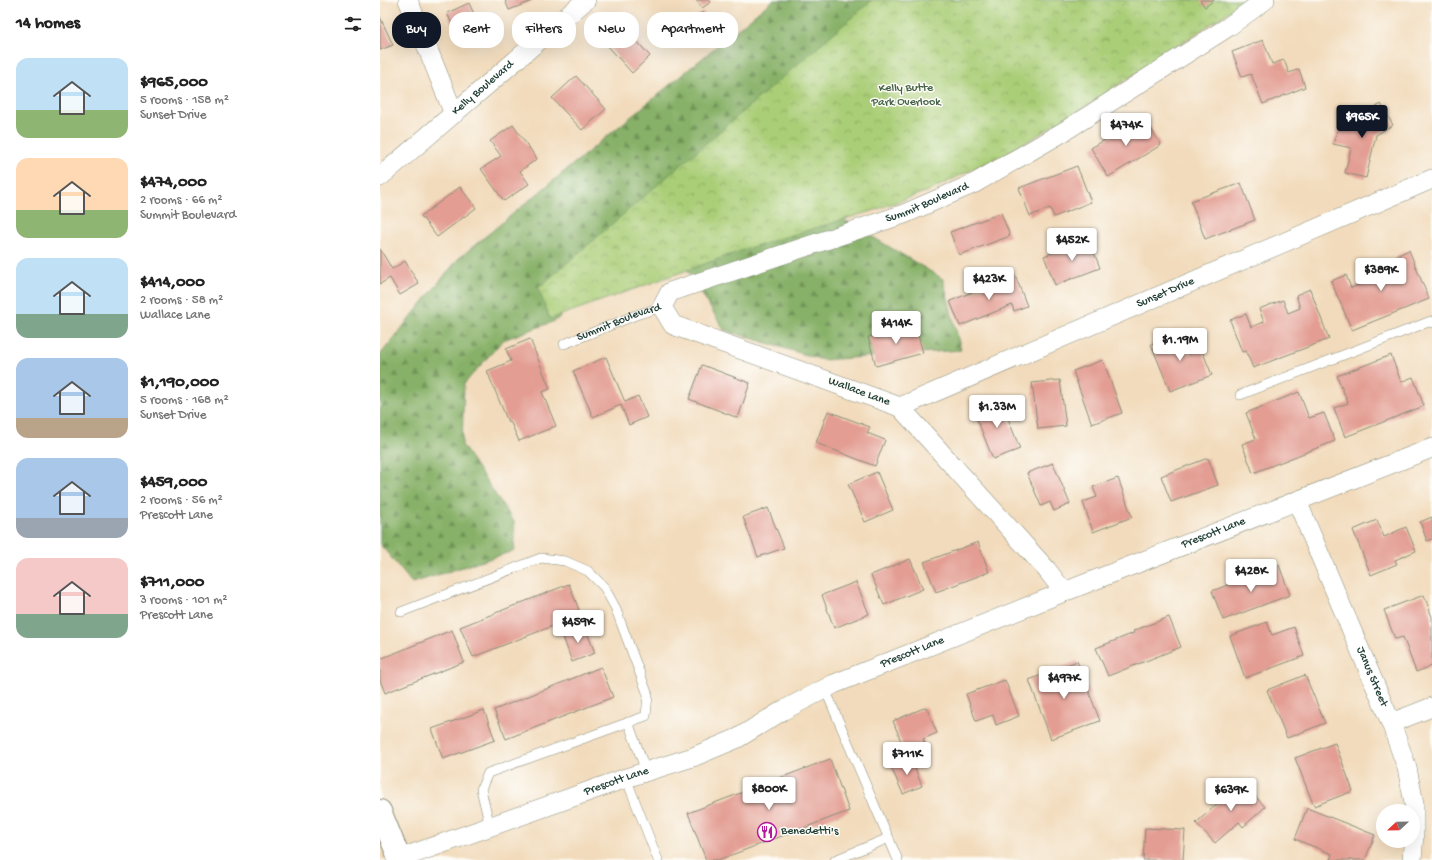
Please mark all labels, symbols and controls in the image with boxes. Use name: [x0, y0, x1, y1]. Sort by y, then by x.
chip: Buy: [392, 12, 441, 48]
chip: Rent: [449, 12, 504, 48]
chip: Filters: [512, 12, 576, 48]
chip: New: [584, 12, 639, 48]
chip: Apartment: [647, 12, 738, 48]
icon: filters: [342, 13, 364, 35]
text: 14 homes: [16, 14, 80, 34]
street label: Kelly Boulevard: [449, 57, 518, 119]
text: $965,000: [140, 73, 208, 93]
icon: home: [48, 74, 96, 122]
park label: Kelly Butte Park Overlook: [870, 82, 942, 110]
text: 5 rooms · 158 m²: [140, 93, 229, 108]
pin: $965K: [1334, 105, 1390, 139]
text: Sunset Drive: [140, 108, 207, 123]
text: $965K: [1346, 110, 1378, 125]
pin: $474K: [1098, 113, 1154, 147]
text: $474K: [1110, 118, 1142, 133]
text: $474,000: [140, 173, 207, 193]
icon: home: [48, 174, 96, 222]
street label: Summit Boulevard: [884, 179, 972, 227]
text: 2 rooms · 66 m²: [140, 193, 222, 208]
text: Summit Boulevard: [140, 208, 236, 223]
pin: $452K: [1044, 228, 1100, 262]
text: $452K: [1056, 233, 1088, 248]
pin: $389K: [1353, 258, 1409, 292]
text: $389K: [1364, 263, 1398, 278]
pin: $423K: [961, 267, 1017, 301]
text: $423K: [973, 272, 1005, 287]
text: $414,000: [140, 273, 205, 293]
icon: home: [48, 274, 96, 322]
street label: Sunset Drive: [1135, 274, 1197, 312]
text: 2 rooms · 58 m²: [140, 293, 223, 308]
street label: Summit Boulevard: [575, 300, 664, 345]
text: Wallace Lane: [140, 308, 210, 323]
pin: $414K: [868, 311, 924, 345]
text: $414K: [881, 316, 911, 331]
pin: $1.19M: [1147, 328, 1213, 362]
text: $1.19M: [1162, 333, 1198, 348]
text: $1,190,000: [140, 373, 219, 393]
icon: home: [48, 374, 96, 422]
street label: Wallace Lane: [826, 374, 893, 410]
text: 5 rooms · 168 m²: [140, 393, 229, 408]
pin: $1.33M: [964, 395, 1030, 429]
text: $1.33M: [978, 400, 1016, 415]
text: Sunset Drive: [140, 408, 207, 423]
text: $459,000: [140, 473, 207, 493]
icon: home: [48, 474, 96, 522]
text: 2 rooms · 56 m²: [140, 493, 223, 508]
text: Prescott Lane: [140, 508, 213, 523]
street label: Prescott Lane: [1179, 514, 1248, 553]
pin: $428K: [1223, 559, 1279, 593]
text: $428K: [1235, 564, 1267, 579]
text: $711,000: [140, 573, 205, 593]
icon: home: [48, 574, 96, 622]
text: 3 rooms · 101 m²: [140, 593, 228, 608]
text: Prescott Lane: [140, 608, 213, 623]
pin: $459K: [550, 610, 606, 644]
text: $459K: [562, 615, 594, 630]
street label: Prescott Lane: [878, 633, 947, 672]
street label: Janus Street: [1353, 645, 1391, 710]
pin: $497K: [1036, 666, 1092, 700]
text: $497K: [1048, 671, 1080, 686]
pin: $711K: [879, 742, 935, 776]
text: $711K: [892, 747, 922, 762]
street label: Prescott Lane: [581, 764, 651, 800]
pin: $800K: [741, 777, 797, 811]
pin: $639K: [1203, 778, 1259, 812]
text: $800K: [752, 782, 786, 797]
text: $639K: [1215, 783, 1247, 798]
north arrow: [1376, 804, 1420, 848]
map controls: [1376, 804, 1420, 848]
restaurant icon: Benedetti's: [756, 821, 778, 843]
place label: Benedetti's: [780, 825, 839, 839]

